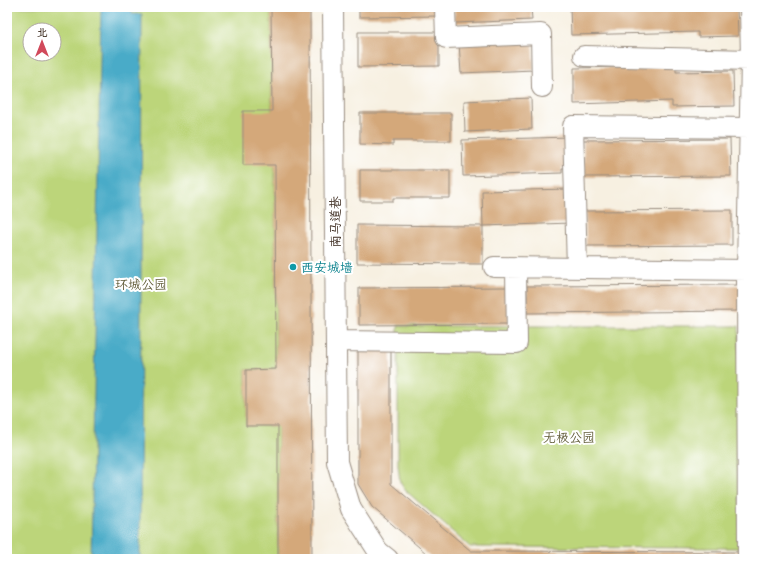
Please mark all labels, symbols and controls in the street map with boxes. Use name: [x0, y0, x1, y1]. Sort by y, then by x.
north arrow: [22, 22, 62, 62]
text: 北: [37, 23, 48, 40]
street label: 南马道巷: [325, 196, 344, 248]
place label: 西安城墙: [301, 257, 353, 276]
marker: 西安城墙: [288, 262, 298, 272]
park label: 环城公园: [115, 274, 167, 293]
park label: 无极公园: [543, 427, 595, 446]

